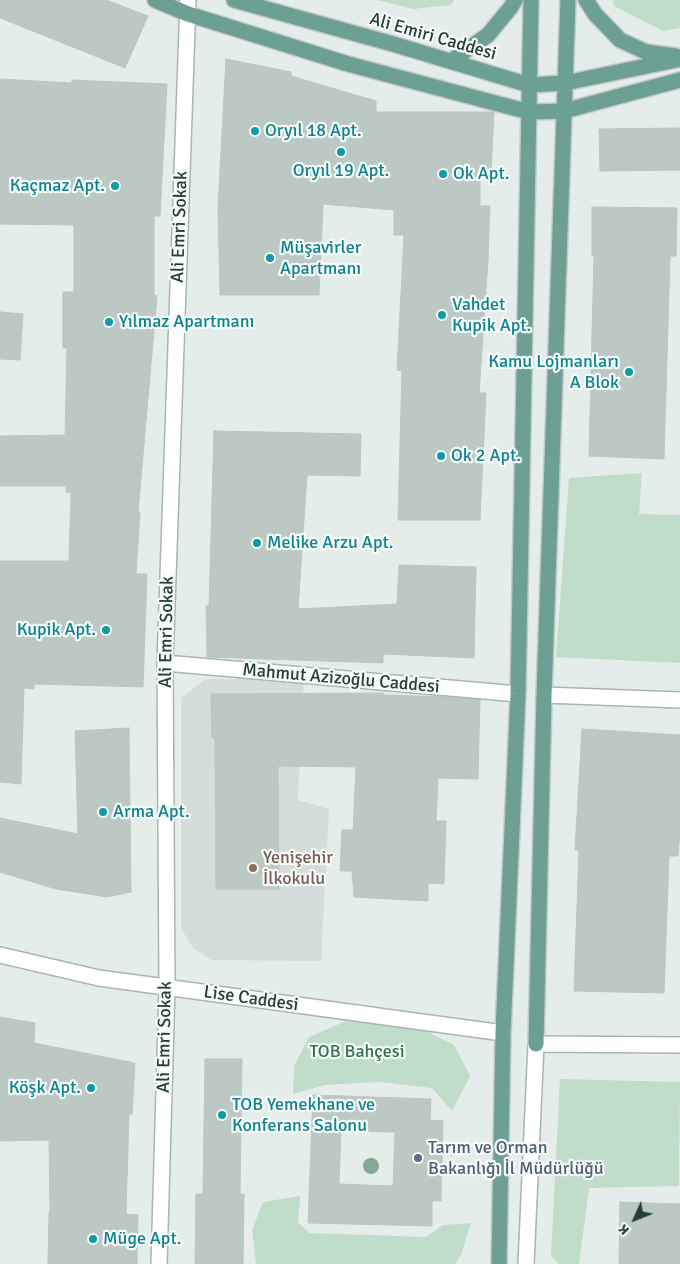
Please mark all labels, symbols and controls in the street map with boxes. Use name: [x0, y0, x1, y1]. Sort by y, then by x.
street label: Ali Emiri Caddesi: [367, 9, 499, 65]
place label: Oryıl 18 Apt.: [265, 120, 362, 142]
marker: Oryıl 18 Apt.: [249, 125, 261, 137]
marker: Oryıl 19 Apt.: [335, 146, 347, 158]
place label: Oryıl 19 Apt.: [293, 160, 389, 182]
place label: Ok Apt.: [453, 163, 509, 185]
marker: Ok Apt.: [437, 168, 449, 180]
street label: Ali Emri Sokak: [167, 171, 193, 283]
place label: Kaçmaz Apt.: [10, 175, 105, 197]
marker: Kaçmaz Apt.: [109, 180, 121, 192]
place label: Müşavirler Apartmanı: [280, 237, 361, 280]
marker: Müşavirler Apartmanı: [264, 252, 276, 264]
place label: Vahdet Kupik Apt.: [452, 294, 531, 336]
marker: Vahdet Kupik Apt.: [436, 309, 448, 321]
place label: Yılmaz Apartmanı: [119, 311, 254, 333]
marker: Yılmaz Apartmanı: [103, 316, 115, 328]
place label: Kamu Lojmanları A Blok: [488, 351, 619, 394]
marker: Kamu Lojmanları A Blok: [623, 366, 635, 378]
place label: Ok 2 Apt.: [451, 445, 521, 467]
marker: Ok 2 Apt.: [435, 450, 447, 462]
place label: Melike Arzu Apt.: [267, 532, 393, 554]
marker: Melike Arzu Apt.: [251, 537, 263, 549]
street label: Ali Emri Sokak: [155, 576, 179, 688]
place label: Kupik Apt.: [17, 619, 96, 641]
marker: Kupik Apt.: [100, 624, 112, 636]
street label: Mahmut Azizoğlu Caddesi: [241, 660, 441, 698]
place label: Arma Apt.: [113, 801, 190, 823]
marker: Arma Apt.: [97, 806, 109, 818]
place label: Yenişehir İlkokulu: [263, 847, 333, 890]
marker: Yenişehir İlkokulu: [247, 862, 259, 874]
street label: Ali Emri Sokak: [153, 981, 177, 1093]
street label: Lise Caddesi: [202, 982, 300, 1016]
park label: TOB Bahçesi: [309, 1041, 405, 1063]
place label: Köşk Apt.: [9, 1077, 81, 1099]
marker: Köşk Apt.: [85, 1082, 97, 1094]
place label: TOB Yemekhane ve Konferans Salonu: [232, 1094, 375, 1136]
marker: TOB Yemekhane ve Konferans Salonu: [216, 1109, 228, 1121]
place label: Tarım ve Orman Bakanlığı İl Müdürlüğü: [428, 1137, 604, 1180]
marker: Tarım ve Orman Bakanlığı İl Müdürlüğü: [412, 1152, 424, 1164]
north arrow: [610, 1194, 660, 1244]
text: K: [615, 1221, 633, 1239]
place label: Müge Apt.: [103, 1228, 181, 1250]
marker: Müge Apt.: [87, 1233, 99, 1245]

